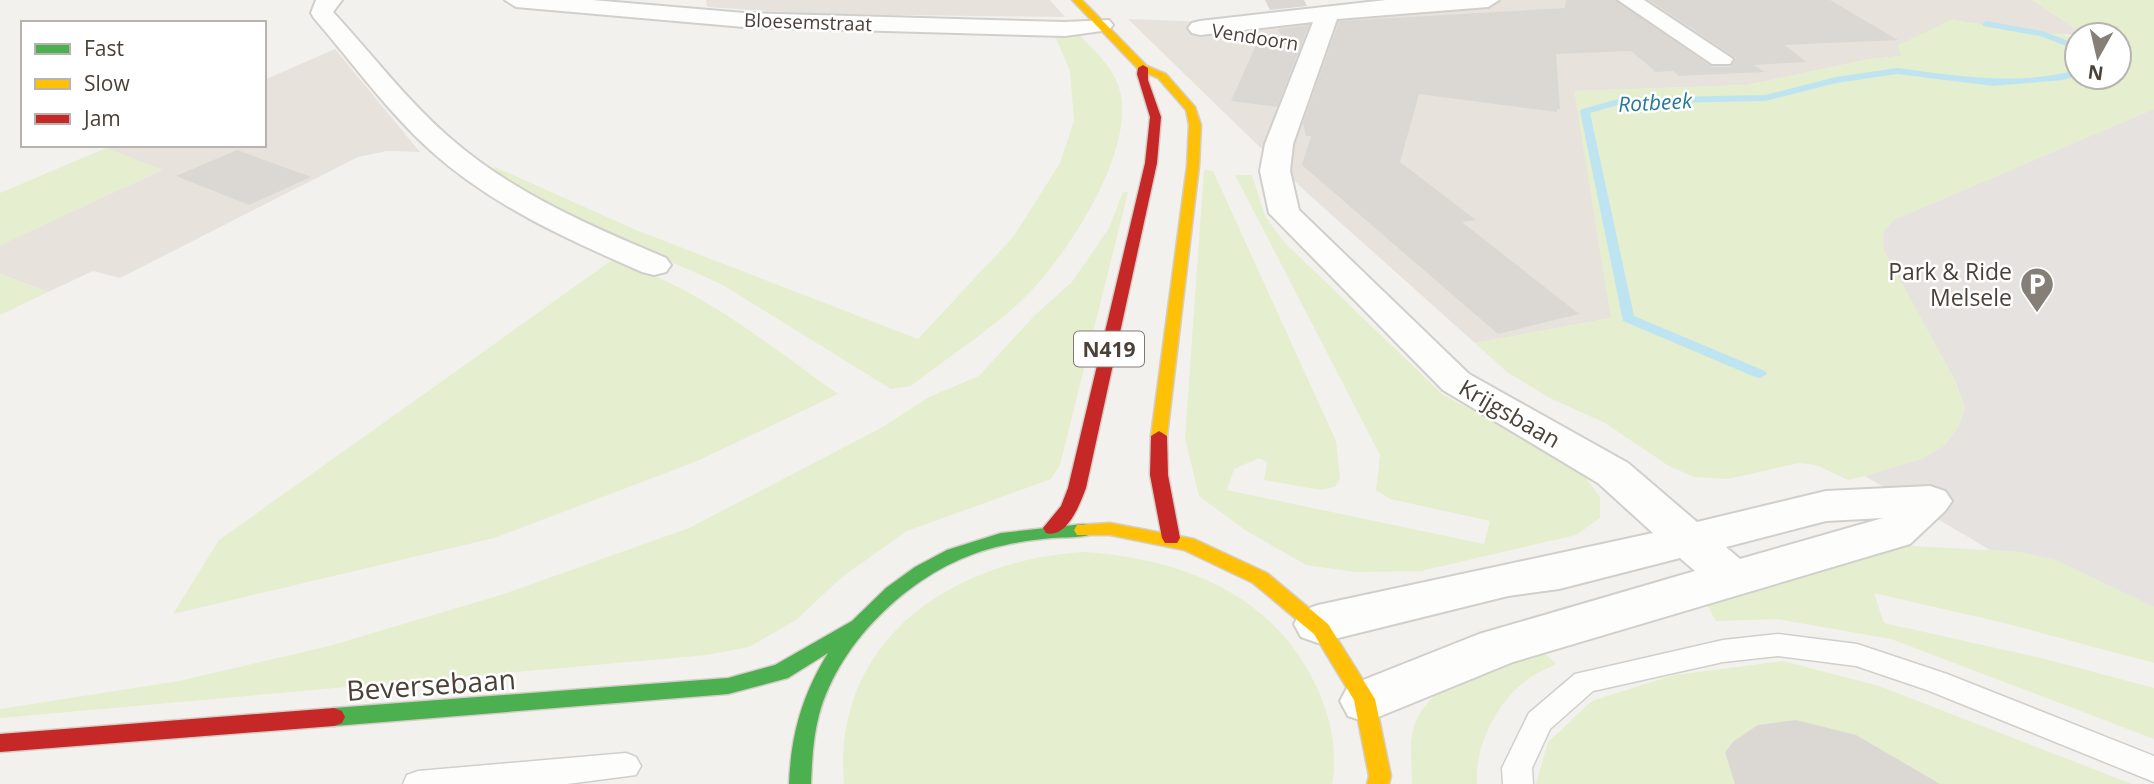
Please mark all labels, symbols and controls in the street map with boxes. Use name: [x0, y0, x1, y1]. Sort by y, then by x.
street label: Bloesemstraat: [744, 7, 873, 37]
street label: Vendoorn: [1210, 17, 1300, 57]
legend: [21, 21, 266, 147]
north arrow: [2063, 21, 2133, 91]
text: Fast: [84, 34, 124, 62]
text: N: [2086, 59, 2105, 87]
text: Slow: [84, 69, 130, 97]
water label: Rotbeek: [1617, 86, 1693, 118]
text: Jam: [82, 104, 121, 132]
place label: Park & Ride Melsele: [1888, 255, 2012, 313]
parking icon: Park & Ride Melsele: [2018, 265, 2056, 314]
road number: N419: [1074, 332, 1144, 366]
street label: Krijgsbaan: [1453, 371, 1567, 455]
street label: Beversebaan: [345, 659, 517, 709]

